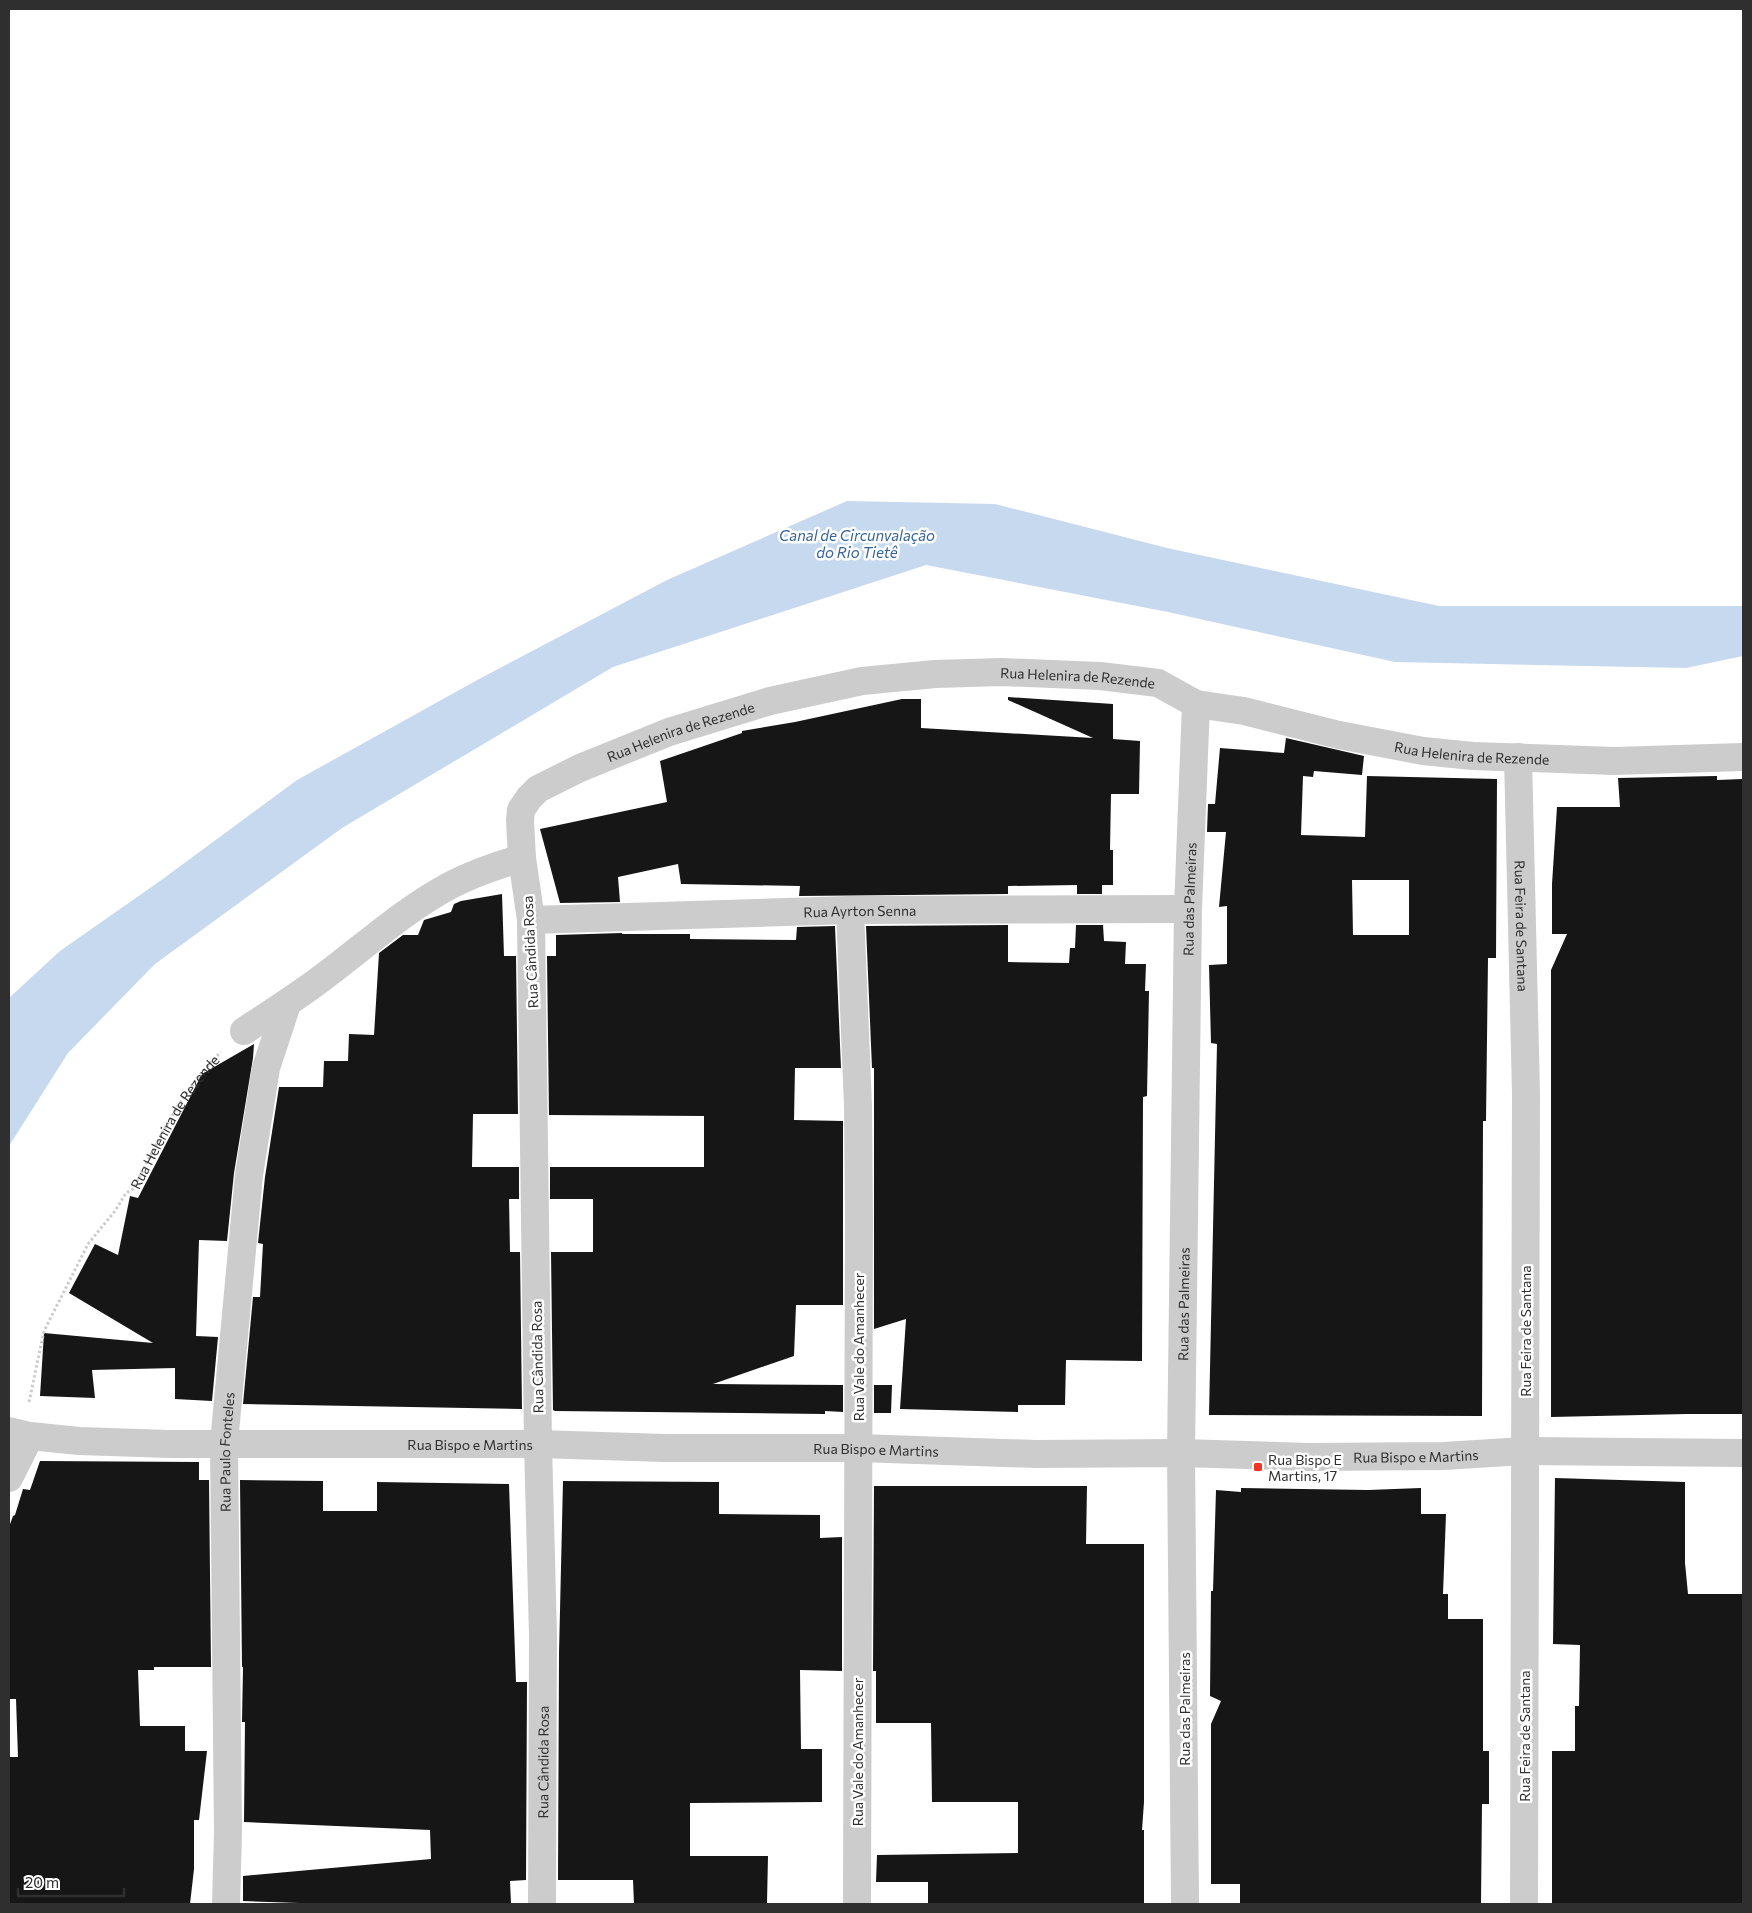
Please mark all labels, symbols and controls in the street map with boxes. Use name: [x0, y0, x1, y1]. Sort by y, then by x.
water label: Canal de Circunvalação do Rio Tietê: [779, 526, 935, 561]
street label: Rua Helenira de Rezende: [1000, 663, 1156, 691]
street label: Rua Helenira de Rezende: [604, 698, 756, 765]
street label: Rua Helenira de Rezende: [1393, 737, 1550, 767]
street label: Rua das Palmeiras: [1179, 842, 1199, 956]
street label: Rua Feira de Santana: [1512, 860, 1532, 992]
street label: Rua Cândida Rosa: [519, 895, 541, 1009]
street label: Rua Ayrton Senna: [803, 901, 916, 920]
street label: Rua Helenira de Rezende: [126, 1051, 222, 1192]
street label: Rua das Palmeiras: [1174, 1247, 1192, 1361]
street label: Rua Feira de Santana: [1517, 1265, 1534, 1397]
street label: Rua Vale do Amanhecer: [850, 1272, 867, 1421]
street label: Rua Cândida Rosa: [528, 1301, 546, 1413]
street label: Rua Paulo Fonteles: [215, 1391, 237, 1512]
street label: Rua Bispo e Martins: [407, 1436, 533, 1453]
street label: Rua Bispo e Martins: [813, 1440, 939, 1459]
street label: Rua Bispo e Martins: [1353, 1445, 1479, 1465]
place label: Rua Bispo E Martins, 17: [1268, 1451, 1342, 1484]
marker: Rua Bispo E Martins, 17: [1252, 1461, 1264, 1473]
street label: Rua das Palmeiras: [1176, 1652, 1193, 1766]
street label: Rua Feira de Santana: [1516, 1670, 1533, 1802]
street label: Rua Vale do Amanhecer: [849, 1677, 866, 1826]
street label: Rua Cândida Rosa: [534, 1706, 551, 1818]
scale bar: [18, 1866, 124, 1898]
text: 20 m: [25, 1873, 59, 1891]

